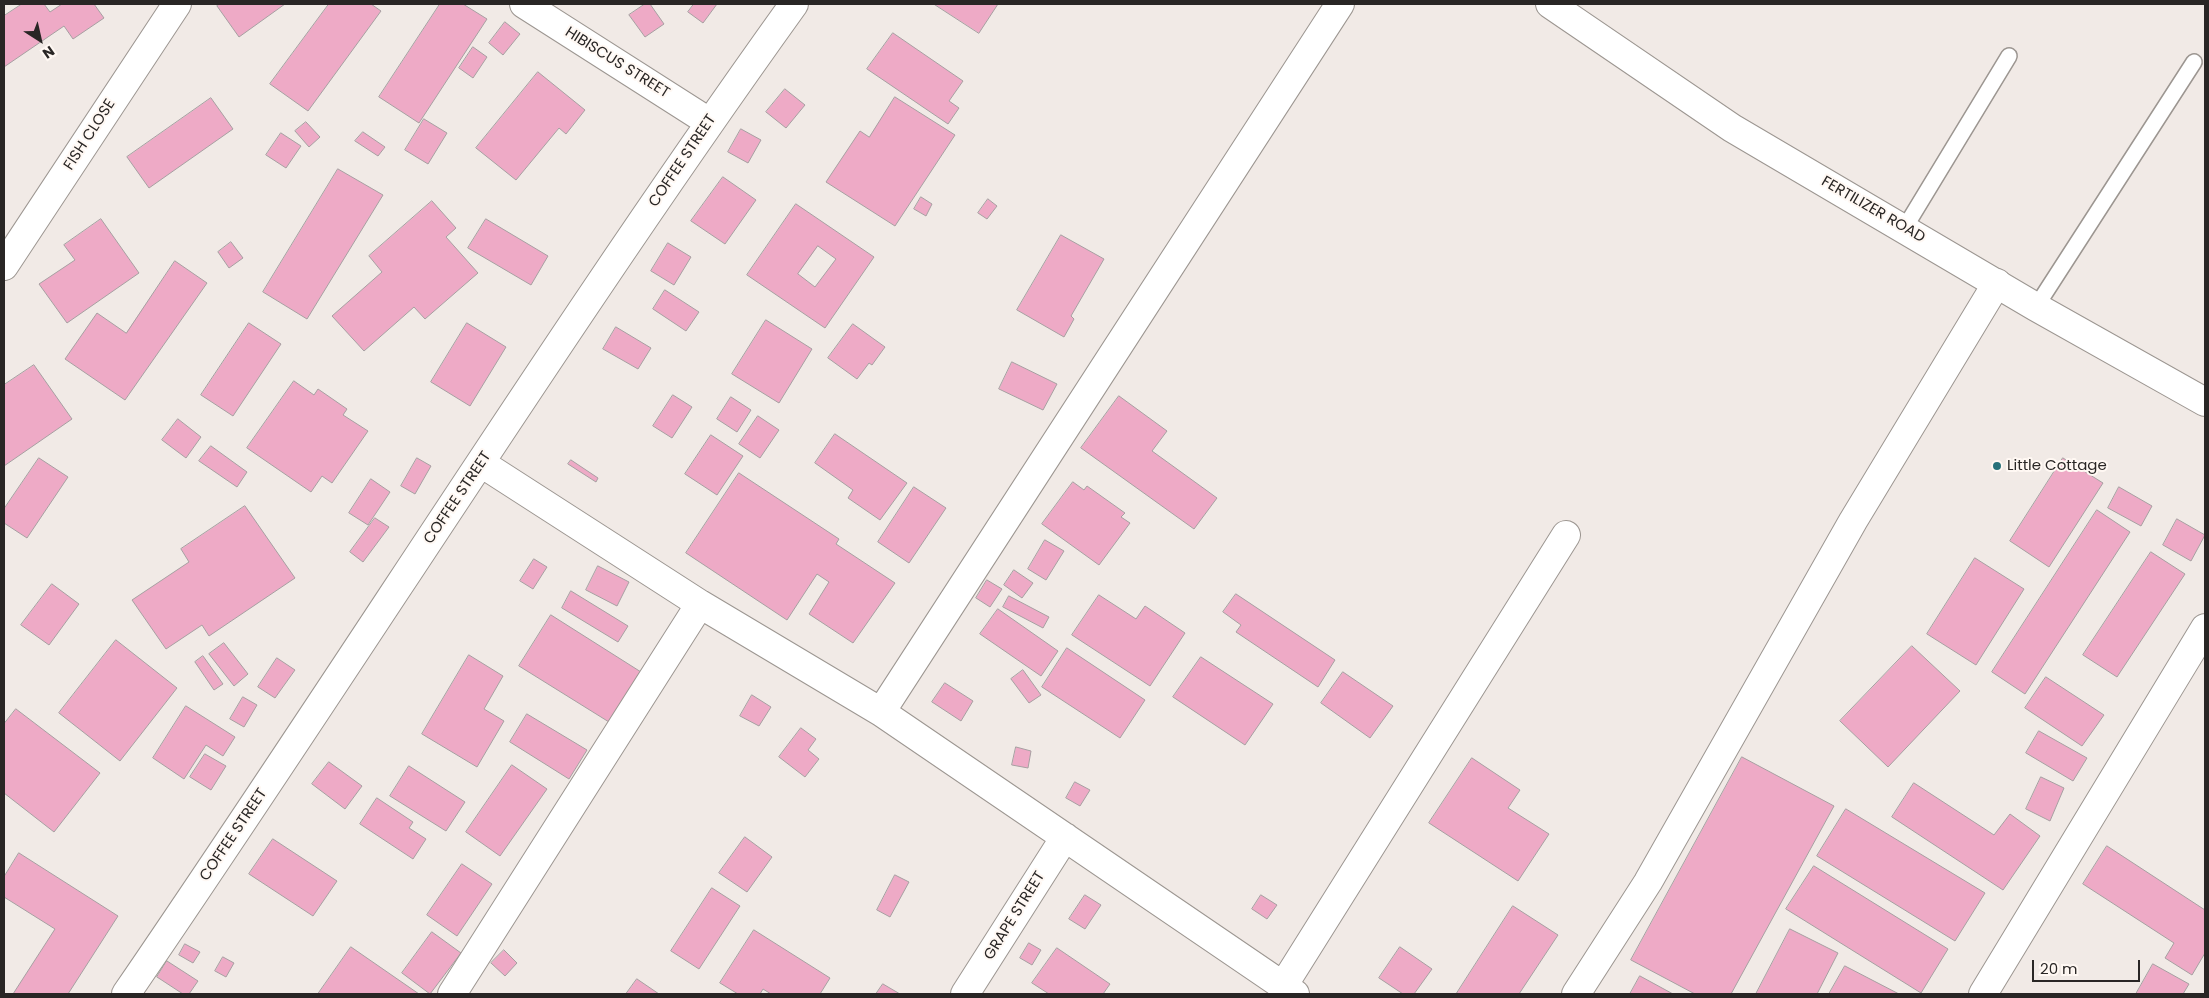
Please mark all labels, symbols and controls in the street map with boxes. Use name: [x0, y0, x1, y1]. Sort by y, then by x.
north arrow: [15, 15, 65, 65]
street label: HIBISCUS STREET: [561, 24, 673, 102]
text: N: [39, 41, 59, 63]
street label: FISH CLOSE: [60, 96, 120, 174]
street label: COFFEE STREET: [646, 111, 720, 211]
street label: FERTILIZER ROAD: [1818, 173, 1928, 247]
street label: COFFEE STREET: [421, 448, 495, 548]
place label: Little Cottage: [2007, 457, 2107, 475]
marker: Little Cottage: [1991, 460, 2003, 472]
street label: COFFEE STREET: [197, 785, 271, 885]
street label: GRAPE STREET: [981, 868, 1049, 964]
scale bar: [2034, 950, 2142, 982]
text: 20 m: [2040, 958, 2078, 979]

